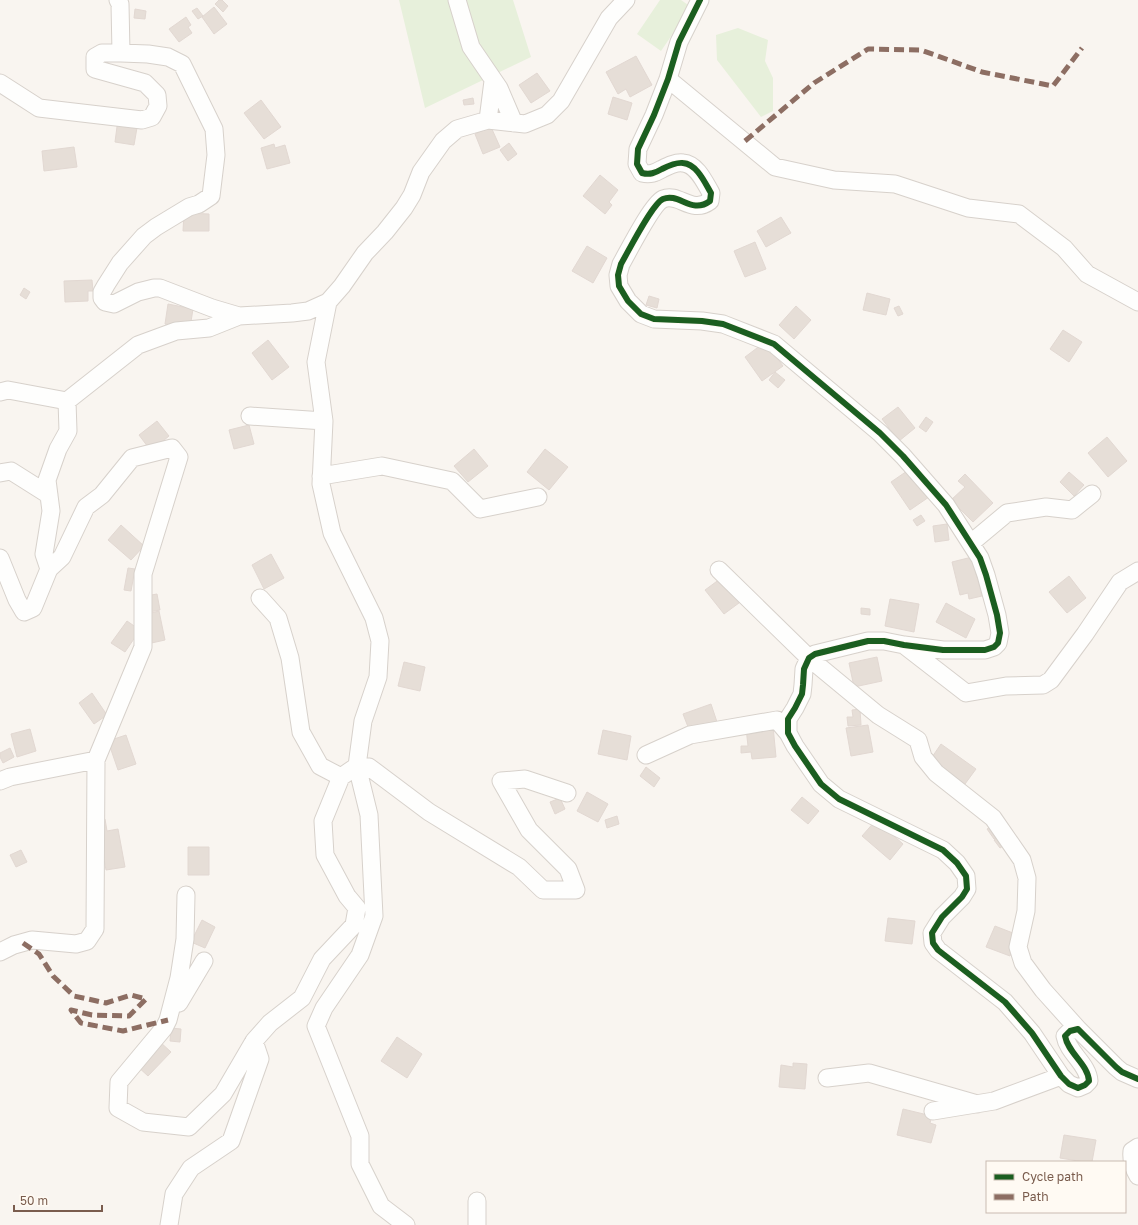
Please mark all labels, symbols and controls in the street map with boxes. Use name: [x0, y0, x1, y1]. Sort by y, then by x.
legend: [986, 1161, 1126, 1213]
text: Cycle path: [1022, 1169, 1083, 1184]
scale bar: [14, 1187, 102, 1213]
text: Path: [1022, 1189, 1049, 1204]
text: 50 m: [20, 1193, 48, 1208]

